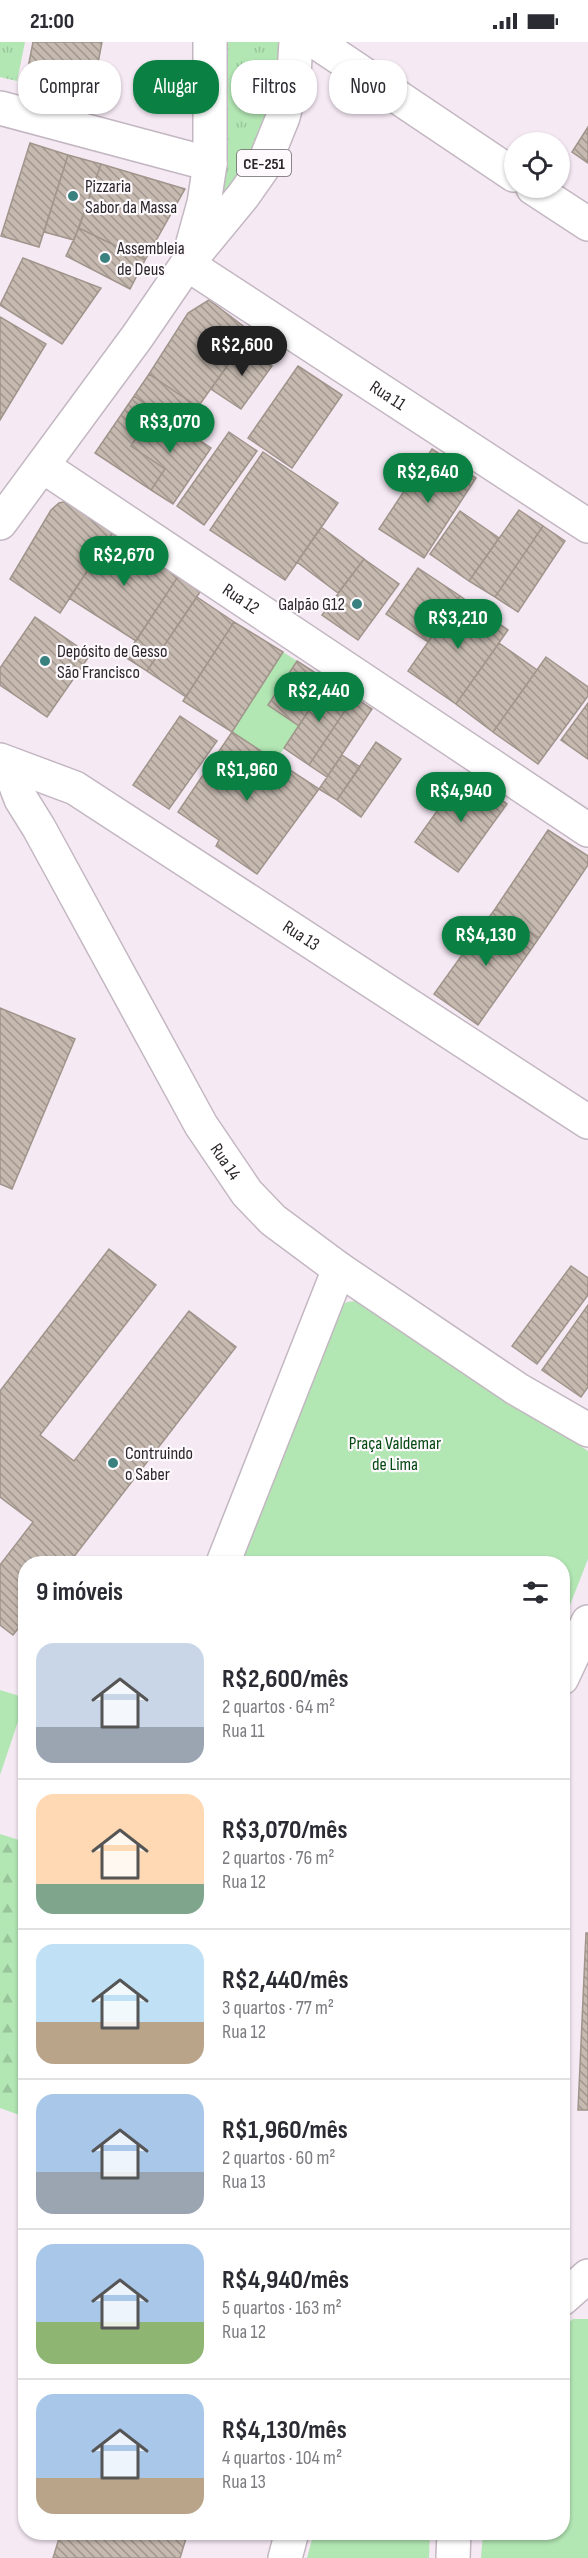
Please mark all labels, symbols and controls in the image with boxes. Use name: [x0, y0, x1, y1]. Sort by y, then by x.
text: 21:00: [30, 8, 74, 35]
chip: Comprar: [18, 60, 121, 114]
chip: Alugar: [133, 60, 219, 114]
chip: Filtros: [231, 60, 317, 114]
chip: Novo: [329, 60, 407, 114]
map controls: [504, 132, 570, 198]
button: locate: [504, 132, 570, 198]
road number: CE-251: [237, 150, 291, 176]
place label: Pizzaria Sabor da Massa: [85, 176, 177, 218]
marker: Pizzaria Sabor da Massa: [66, 189, 80, 203]
place label: Assembleia de Deus: [116, 238, 185, 280]
marker: Assembleia de Deus: [98, 251, 112, 265]
pin: R$2,600: [187, 326, 297, 377]
text: R$2,600: [211, 333, 273, 357]
street label: Rua 11: [366, 376, 410, 415]
pin: R$3,070: [115, 403, 225, 454]
text: R$3,070: [140, 410, 200, 434]
pin: R$2,640: [373, 453, 483, 504]
text: R$2,640: [397, 460, 459, 484]
pin: R$2,670: [69, 536, 179, 587]
text: R$2,670: [94, 543, 154, 567]
street label: Rua 12: [219, 579, 263, 619]
place label: Galpão G12: [278, 594, 345, 615]
marker: Galpão G12: [350, 597, 364, 611]
pin: R$3,210: [403, 599, 513, 650]
text: R$3,210: [428, 606, 488, 630]
place label: Depósito de Gesso São Francisco: [57, 641, 168, 683]
marker: Depósito de Gesso São Francisco: [38, 654, 52, 668]
pin: R$2,440: [264, 672, 374, 723]
text: R$2,440: [288, 679, 350, 703]
pin: R$1,960: [192, 751, 302, 802]
text: R$1,960: [216, 758, 278, 782]
pin: R$4,940: [406, 772, 516, 823]
text: R$4,940: [430, 779, 492, 803]
street label: Rua 13: [279, 916, 323, 955]
pin: R$4,130: [431, 916, 541, 967]
text: R$4,130: [456, 923, 516, 947]
street label: Rua 14: [206, 1140, 245, 1184]
park label: Praça Valdemar de Lima: [349, 1433, 441, 1475]
place label: Contruindo o Saber: [125, 1443, 193, 1485]
marker: Contruindo o Saber: [106, 1456, 120, 1470]
icon: filters: [519, 1576, 552, 1609]
text: 9 imóveis: [36, 1577, 123, 1608]
text: R$2,600/mês: [222, 1664, 348, 1695]
icon: home: [84, 1667, 156, 1739]
text: 2 quartos · 64 m²: [222, 1695, 335, 1719]
text: Rua 11: [222, 1719, 264, 1743]
text: R$3,070/mês: [222, 1815, 347, 1846]
icon: home: [84, 1818, 156, 1890]
text: 2 quartos · 76 m²: [222, 1846, 335, 1870]
text: Rua 12: [222, 1870, 266, 1894]
text: R$2,440/mês: [222, 1965, 348, 1996]
icon: home: [84, 1968, 156, 2040]
text: 3 quartos · 77 m²: [222, 1996, 334, 2020]
text: Rua 12: [222, 2020, 266, 2044]
text: R$1,960/mês: [222, 2115, 348, 2146]
icon: home: [84, 2118, 156, 2190]
text: 2 quartos · 60 m²: [222, 2146, 335, 2170]
text: Rua 13: [222, 2170, 266, 2194]
text: R$4,940/mês: [222, 2265, 349, 2296]
icon: home: [84, 2268, 156, 2340]
text: 5 quartos · 163 m²: [222, 2296, 342, 2320]
text: Rua 12: [222, 2320, 266, 2344]
text: R$4,130/mês: [222, 2415, 347, 2446]
icon: home: [84, 2418, 156, 2490]
text: 4 quartos · 104 m²: [222, 2446, 342, 2470]
text: Rua 13: [222, 2470, 266, 2494]

